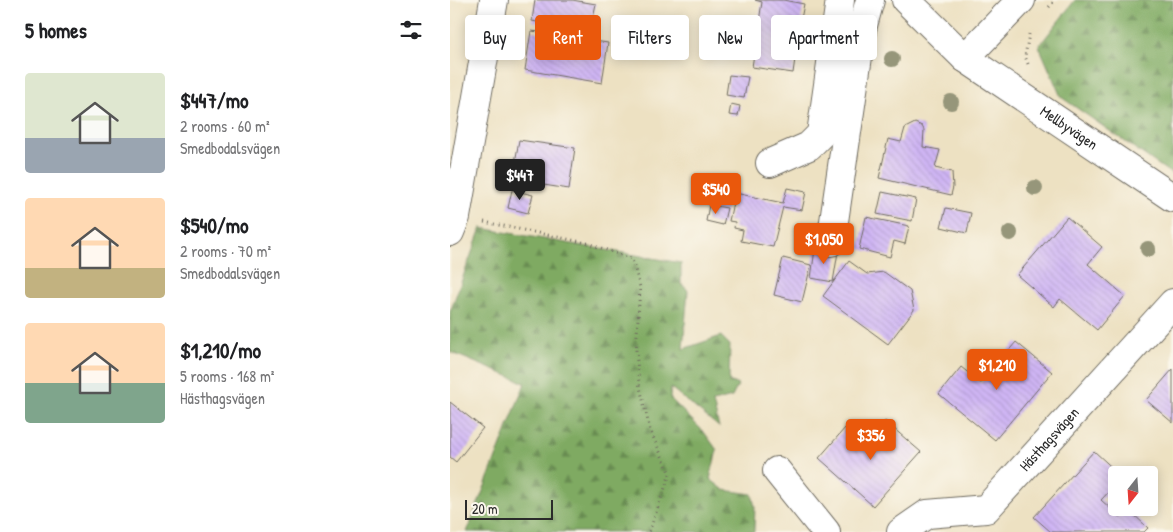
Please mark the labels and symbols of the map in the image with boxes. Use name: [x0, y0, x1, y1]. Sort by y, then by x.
street label: Mellbyvägen: [1036, 101, 1102, 155]
pin: $447: [490, 158, 550, 201]
pin: $540: [686, 172, 746, 215]
pin: $1,050: [783, 222, 865, 265]
pin: $1,210: [956, 348, 1038, 391]
street label: Hästhagsvägen: [1014, 402, 1084, 476]
pin: $356: [841, 418, 901, 461]
north arrow: [1108, 466, 1158, 516]
scale bar: [465, 497, 552, 520]

